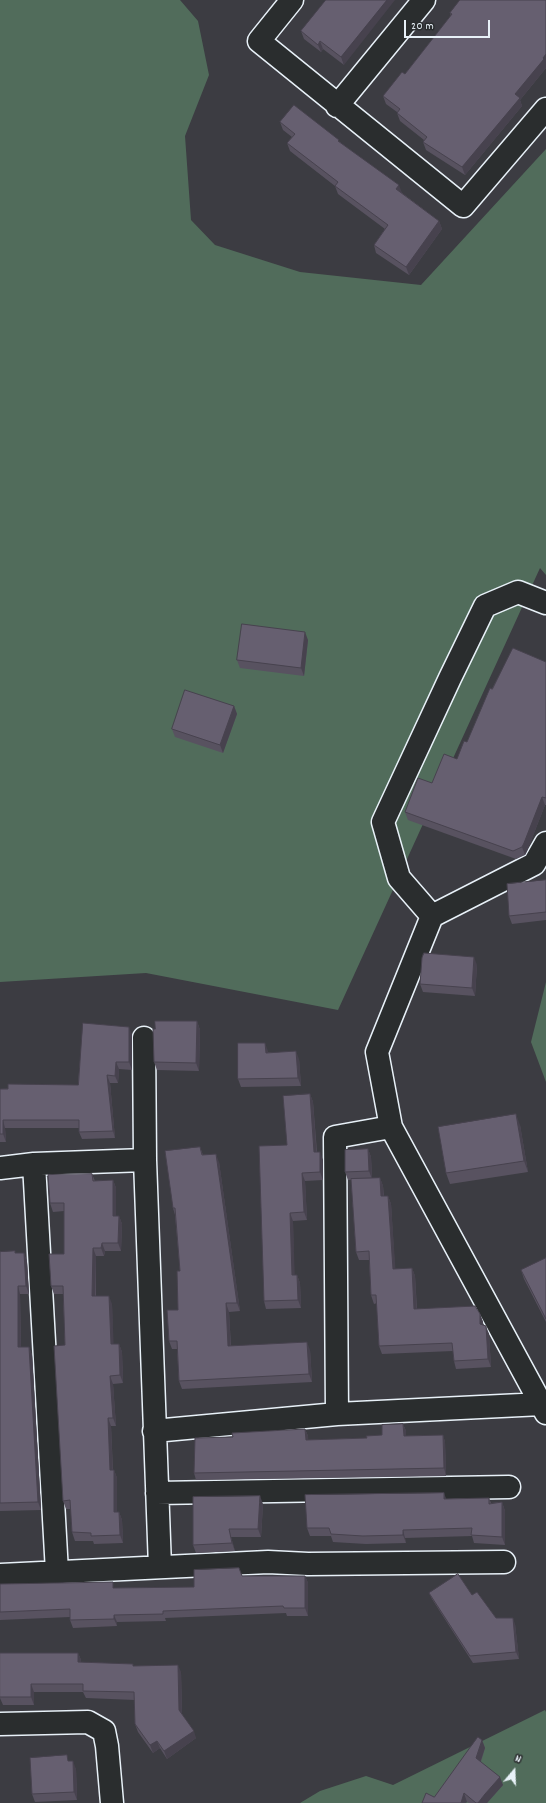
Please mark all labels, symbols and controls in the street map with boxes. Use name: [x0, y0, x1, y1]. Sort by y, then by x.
scale bar: [406, 12, 492, 38]
text: 20 m: [411, 18, 434, 35]
north arrow: [494, 1751, 534, 1791]
text: N: [513, 1751, 523, 1768]

